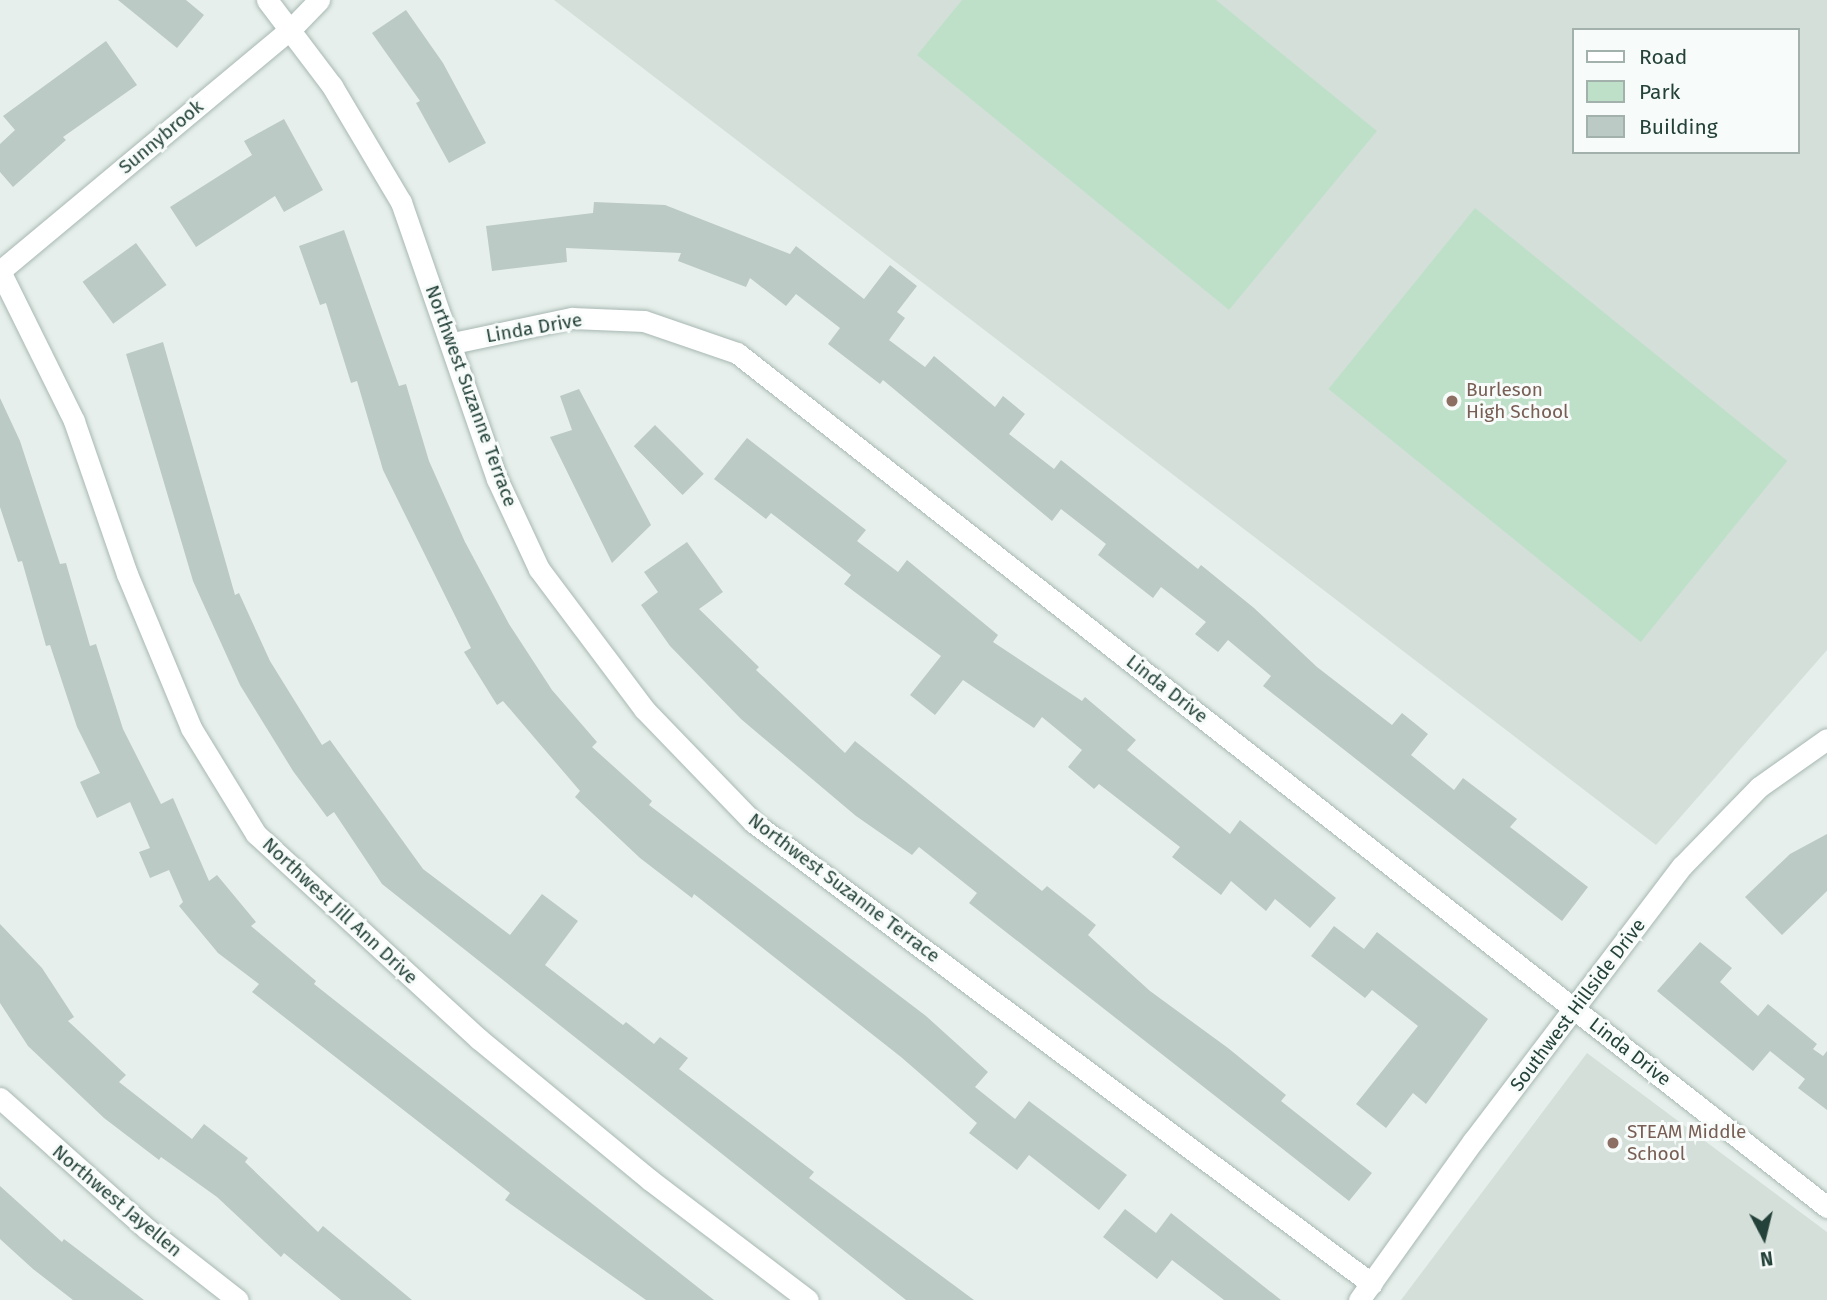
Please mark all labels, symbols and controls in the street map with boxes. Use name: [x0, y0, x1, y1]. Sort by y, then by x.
legend: [1572, 28, 1799, 154]
text: Road: [1639, 44, 1687, 70]
text: Park: [1639, 79, 1680, 105]
street label: Sunnybrook: [114, 95, 208, 179]
text: Building: [1639, 114, 1718, 140]
street label: Northwest Suzanne Terrace: [420, 282, 522, 510]
street label: Linda Drive: [484, 308, 584, 348]
place label: Burleson High School: [1466, 379, 1569, 423]
marker: Burleson High School: [1444, 393, 1460, 409]
street label: Linda Drive: [1122, 650, 1212, 728]
street label: Northwest Suzanne Terrace: [744, 808, 944, 968]
street label: Northwest Jill Ann Drive: [258, 833, 422, 989]
street label: Southwest Hillside Drive: [1506, 914, 1650, 1096]
street label: Linda Drive: [1585, 1013, 1675, 1091]
place label: STEAM Middle School: [1627, 1121, 1746, 1165]
marker: STEAM Middle School: [1605, 1135, 1621, 1151]
street label: Northwest Jayellen: [48, 1140, 186, 1262]
north arrow: [1729, 1202, 1799, 1272]
text: N: [1759, 1246, 1774, 1271]

